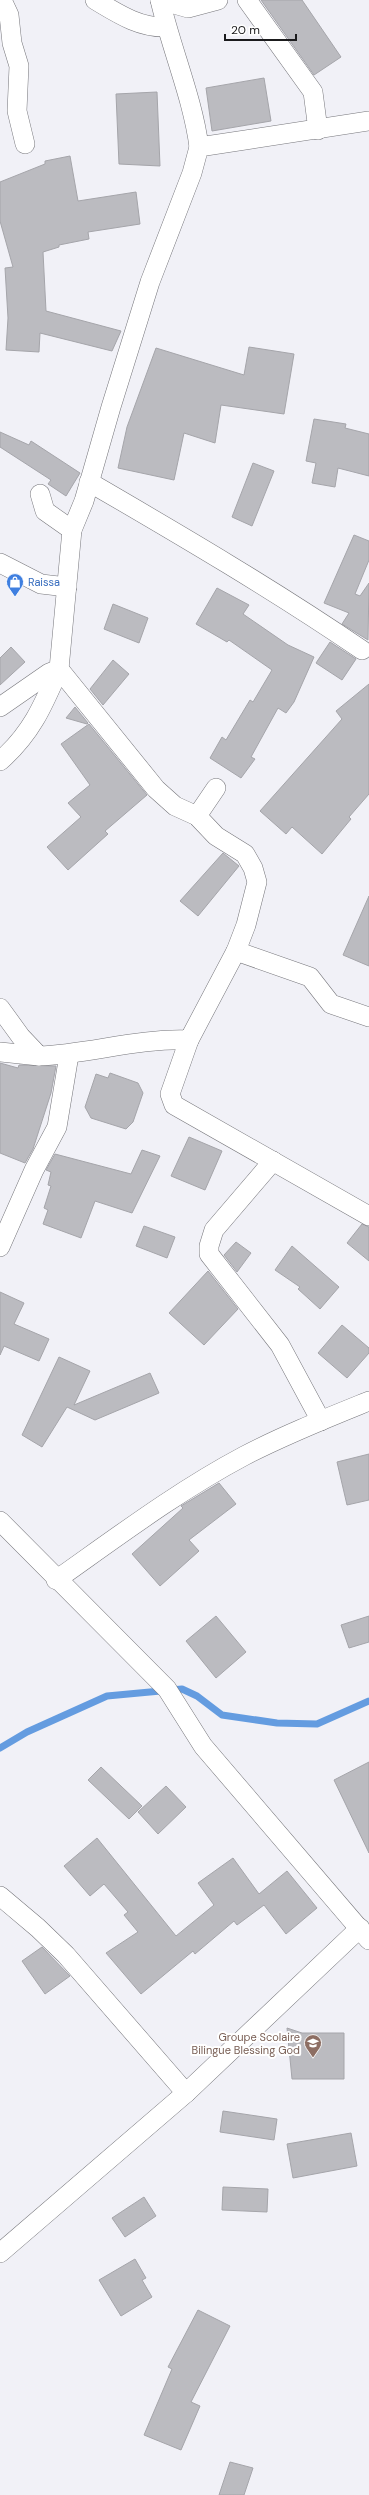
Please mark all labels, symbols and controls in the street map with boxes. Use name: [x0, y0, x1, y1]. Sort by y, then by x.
scale bar: [225, 16, 296, 42]
text: 20 m: [231, 22, 260, 38]
shop icon: Raissa: [5, 572, 25, 597]
place label: Raissa: [28, 575, 60, 589]
place label: Groupe Scolaire Bilingue Blessing God: [192, 2030, 300, 2057]
school or university icon: Groupe Scolaire Bilingue Blessing God: [303, 2033, 323, 2058]

